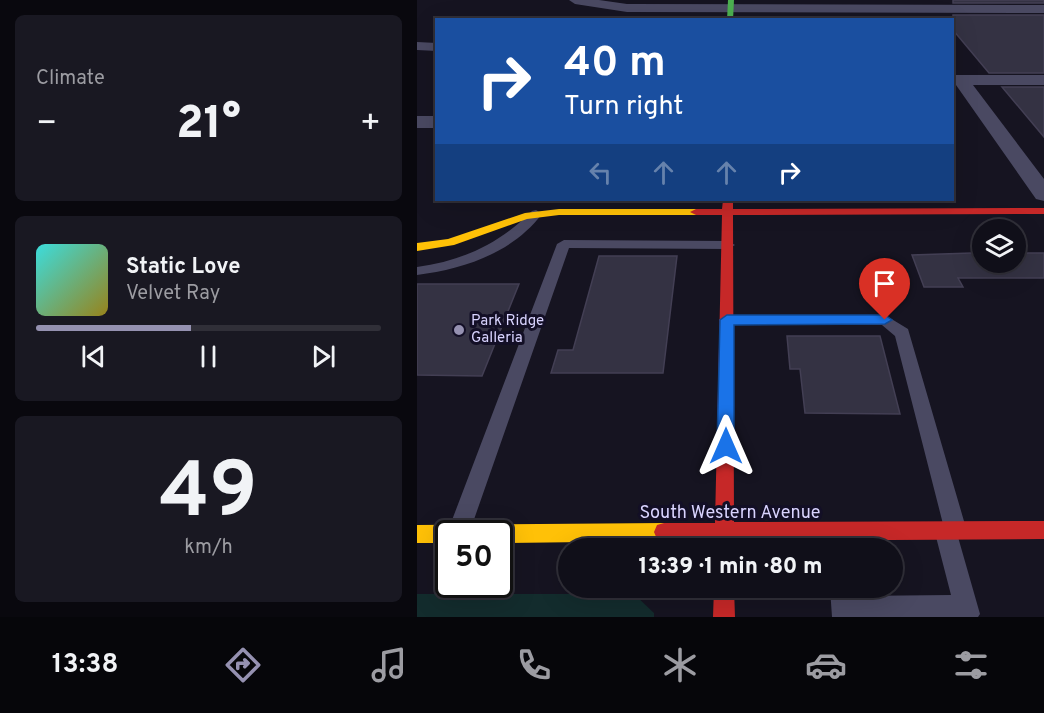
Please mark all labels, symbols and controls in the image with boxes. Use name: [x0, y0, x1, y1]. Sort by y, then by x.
text: 40 m: [564, 38, 666, 91]
icon: right: [465, 42, 543, 120]
text: Climate: [36, 66, 105, 92]
text: Turn right: [564, 90, 683, 124]
text: 21°: [176, 97, 241, 154]
text: −: [36, 104, 57, 146]
text: +: [360, 104, 381, 146]
icon: left: [584, 156, 617, 189]
icon: ahead: [647, 156, 680, 189]
icon: ahead: [710, 156, 743, 189]
icon: right: [773, 156, 806, 189]
map controls: [972, 219, 1026, 273]
button: layers: [972, 219, 1026, 273]
text: Static Love: [126, 254, 240, 281]
pin: [859, 258, 910, 320]
icon: arrive: [868, 267, 901, 300]
text: Velvet Ray: [126, 281, 220, 307]
place label: Park Ridge Galleria: [471, 312, 544, 348]
marker: Park Ridge Galleria: [452, 323, 466, 337]
icon: previous: [77, 340, 110, 373]
icon: pause: [192, 340, 225, 373]
icon: next: [307, 340, 340, 373]
position arrow: [694, 414, 758, 478]
text: 49: [159, 446, 258, 545]
street label: South Western Avenue: [640, 502, 820, 525]
speed limit sign: 50: [435, 520, 513, 598]
text: km/h: [184, 535, 233, 561]
text: 13:39 · 1 min · 80 m: [638, 554, 823, 581]
icon: directions: [222, 644, 264, 686]
icon: music: [368, 644, 410, 686]
icon: phone: [513, 644, 555, 686]
icon: climate: [659, 644, 701, 686]
icon: car: [805, 644, 847, 686]
icon: filters: [950, 644, 992, 686]
text: 13:38: [52, 648, 119, 682]

